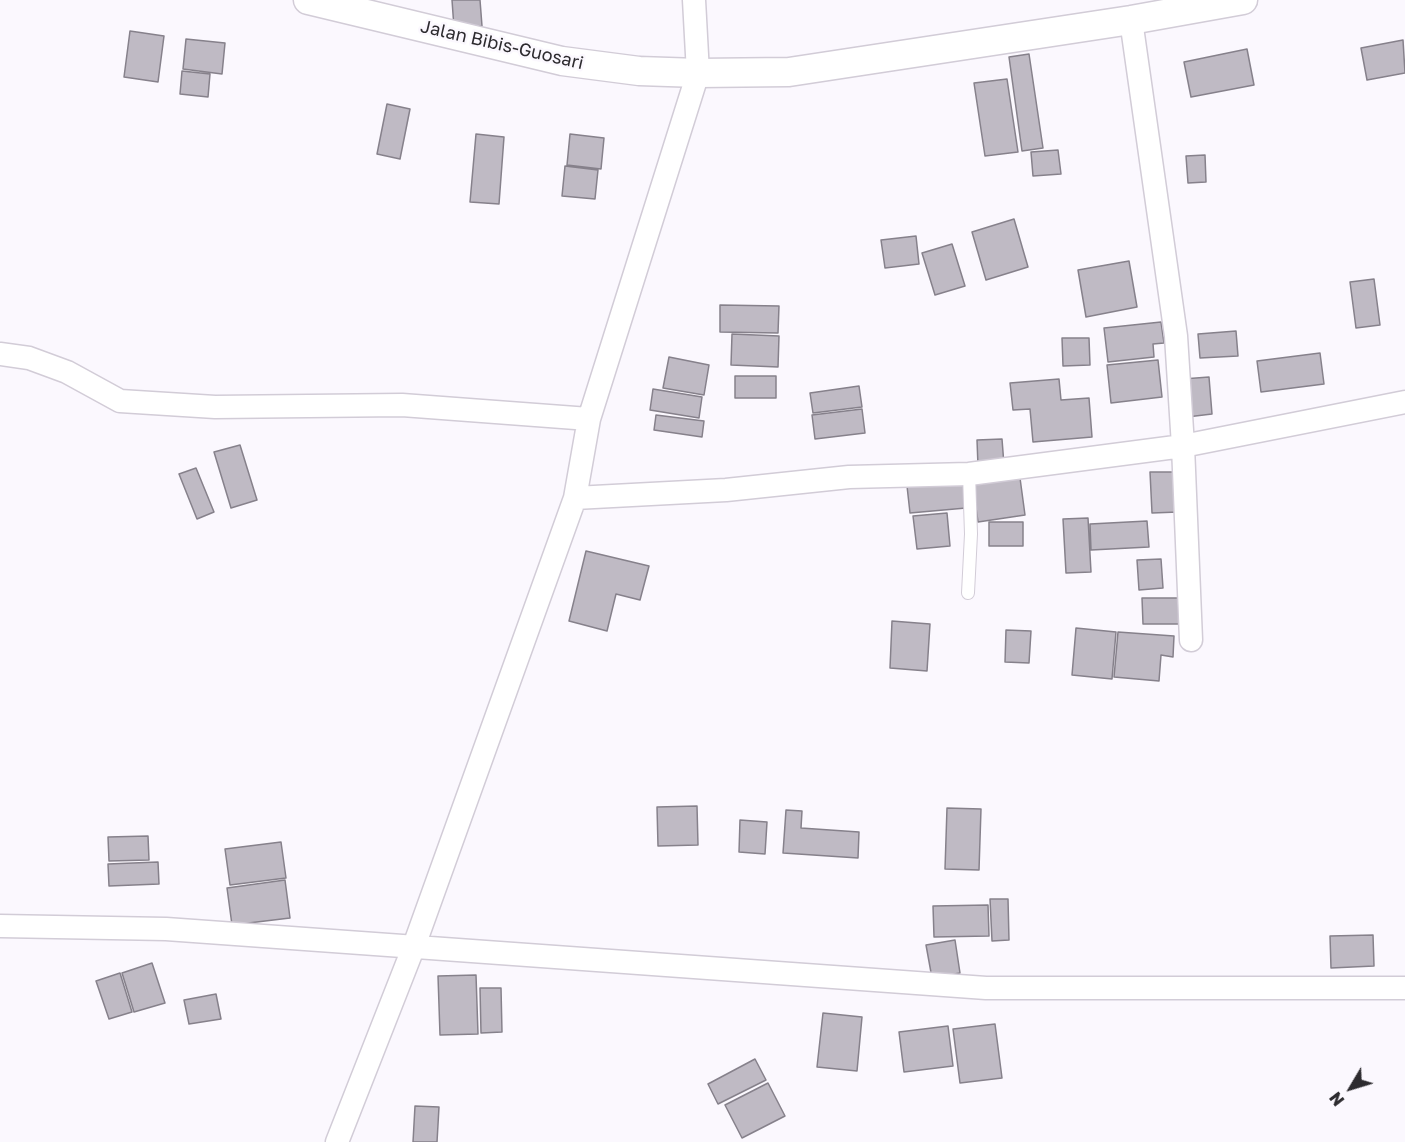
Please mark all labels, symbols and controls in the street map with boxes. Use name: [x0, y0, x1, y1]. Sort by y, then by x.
street label: Jalan Bibis-Guosari: [418, 16, 586, 74]
north arrow: [1321, 1058, 1381, 1118]
text: N: [1325, 1088, 1348, 1110]

